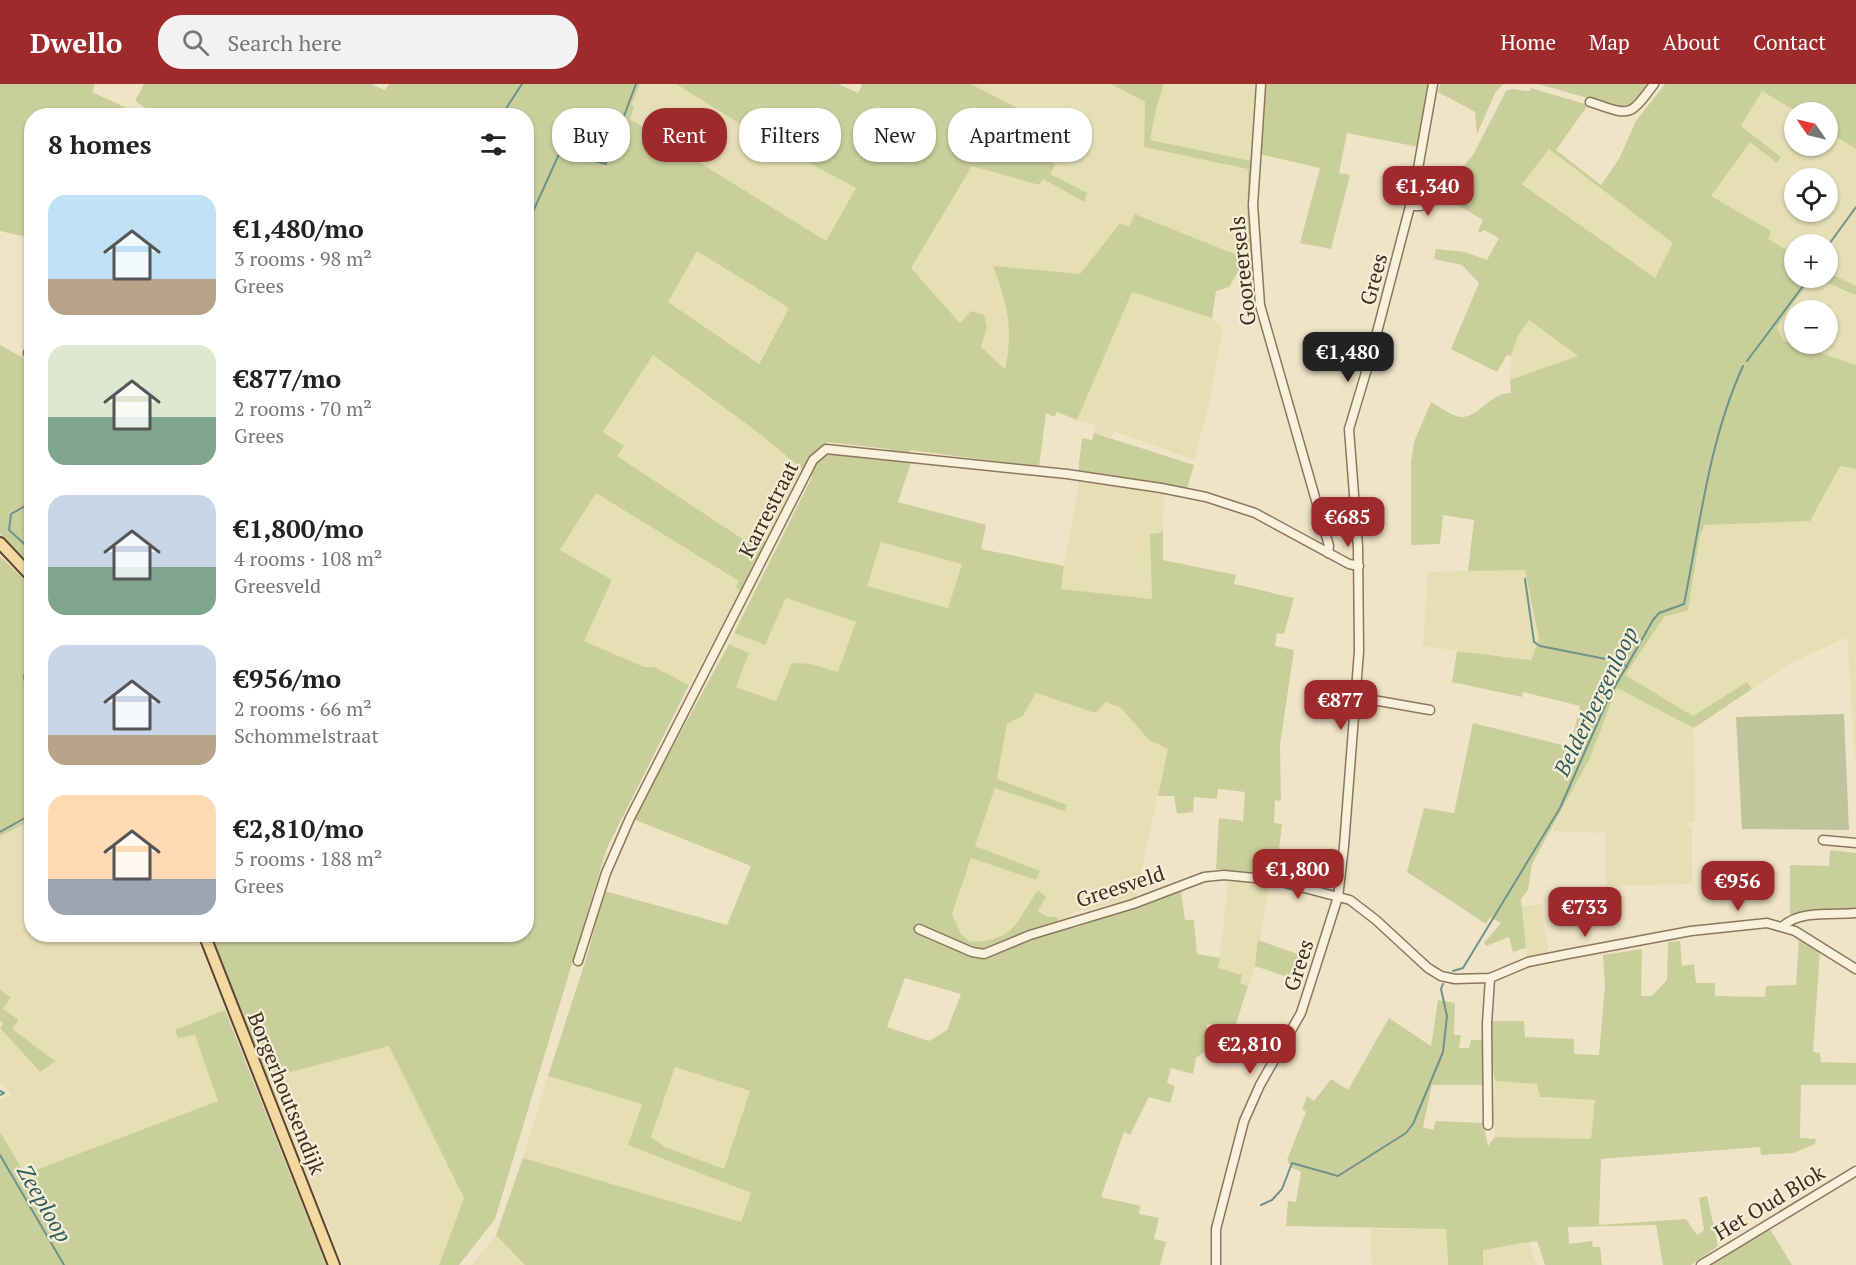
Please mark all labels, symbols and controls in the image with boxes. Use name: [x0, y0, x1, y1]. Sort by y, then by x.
search box: [158, 15, 578, 69]
text: Dwello: [30, 24, 122, 61]
icon: search: [179, 26, 212, 59]
text: Search here: [227, 28, 342, 57]
text: Home: [1500, 28, 1556, 56]
text: Map: [1589, 28, 1630, 56]
text: About: [1663, 28, 1720, 56]
text: Contact: [1753, 28, 1826, 56]
north arrow: [1784, 102, 1838, 156]
map controls: [1784, 102, 1838, 354]
chip: Buy: [552, 108, 630, 162]
chip: Rent: [642, 108, 727, 162]
chip: Filters: [739, 108, 841, 162]
chip: New: [853, 108, 936, 162]
chip: Apartment: [948, 108, 1092, 162]
text: 8 homes: [48, 127, 152, 161]
icon: filters: [477, 128, 510, 161]
pin: €1,340: [1379, 166, 1477, 217]
button: locate: [1784, 168, 1838, 222]
text: €1,340: [1397, 172, 1459, 199]
text: €1,480/mo: [234, 211, 364, 245]
street label: Gooreersels: [1222, 215, 1262, 327]
icon: home: [96, 219, 168, 291]
button: +: [1784, 234, 1838, 288]
text: 3 rooms · 98 m²: [234, 245, 372, 272]
street label: Grees: [1353, 250, 1393, 308]
text: Grees: [234, 272, 284, 299]
button: −: [1784, 300, 1838, 354]
pin: €1,480: [1299, 332, 1397, 383]
text: €1,480: [1317, 338, 1379, 365]
text: €877/mo: [234, 361, 341, 395]
icon: home: [96, 369, 168, 441]
text: 2 rooms · 70 m²: [234, 395, 372, 422]
text: Grees: [234, 422, 284, 449]
street label: Karrestraat: [732, 456, 804, 562]
pin: €685: [1312, 497, 1384, 548]
text: €685: [1325, 503, 1371, 530]
text: €1,800/mo: [234, 511, 364, 545]
icon: home: [96, 519, 168, 591]
text: 4 rooms · 108 m²: [234, 545, 382, 572]
text: Greesveld: [234, 572, 321, 599]
water label: Belderbergenloop: [1546, 621, 1644, 781]
text: €956/mo: [234, 661, 341, 695]
icon: home: [96, 669, 168, 741]
pin: €877: [1305, 680, 1377, 731]
text: €877: [1318, 686, 1364, 713]
text: 2 rooms · 66 m²: [234, 695, 372, 722]
text: Schommelstraat: [234, 722, 379, 749]
text: €2,810/mo: [234, 811, 364, 845]
icon: home: [96, 819, 168, 891]
text: 5 rooms · 188 m²: [234, 845, 382, 872]
pin: €1,800: [1249, 849, 1347, 900]
text: €1,800: [1267, 855, 1329, 882]
street label: Greesveld: [1072, 858, 1168, 913]
pin: €956: [1702, 861, 1774, 912]
text: €956: [1715, 867, 1761, 894]
text: Grees: [234, 872, 284, 899]
pin: €733: [1549, 887, 1621, 938]
text: €733: [1562, 893, 1608, 920]
street label: Grees: [1277, 936, 1319, 994]
street label: Borgerhoutsendijk: [242, 1008, 332, 1179]
pin: €2,810: [1201, 1024, 1299, 1075]
text: €2,810: [1219, 1030, 1281, 1057]
street label: Het Oud Blok: [1708, 1158, 1830, 1246]
water label: Zeeploop: [11, 1159, 79, 1247]

